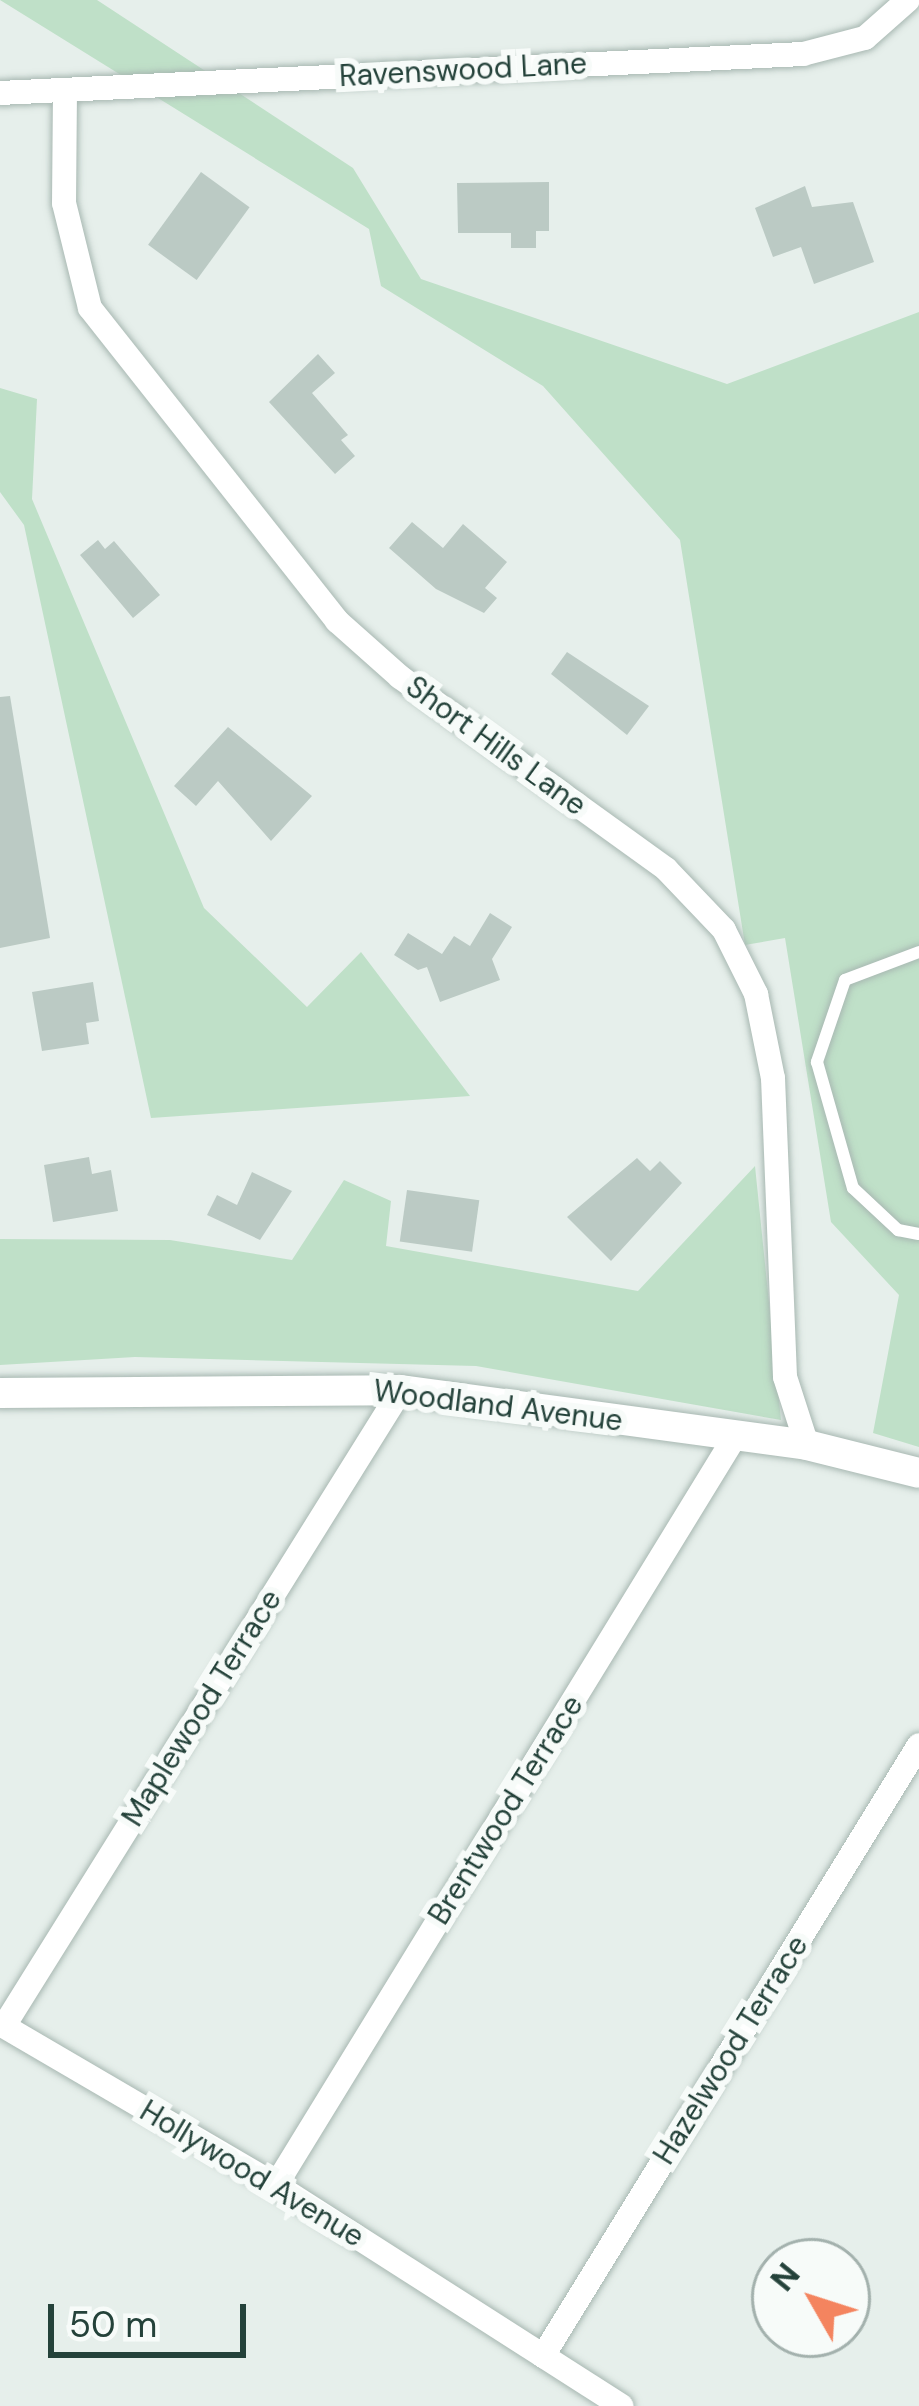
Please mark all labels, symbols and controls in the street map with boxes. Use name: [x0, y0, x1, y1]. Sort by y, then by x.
street label: Ravenswood Lane: [338, 46, 588, 94]
street label: Short Hills Lane: [399, 669, 593, 823]
street label: Woodland Avenue: [371, 1373, 625, 1439]
street label: Maplewood Terrace: [115, 1583, 289, 1833]
street label: Brentwood Terrace: [421, 1689, 591, 1931]
street label: Hazelwood Terrace: [646, 1929, 816, 2171]
street label: Hollywood Avenue: [133, 2093, 371, 2255]
north arrow: [751, 2238, 871, 2358]
text: N: [761, 2254, 809, 2300]
scale bar: [54, 2280, 252, 2354]
text: 50 m: [69, 2301, 157, 2348]

